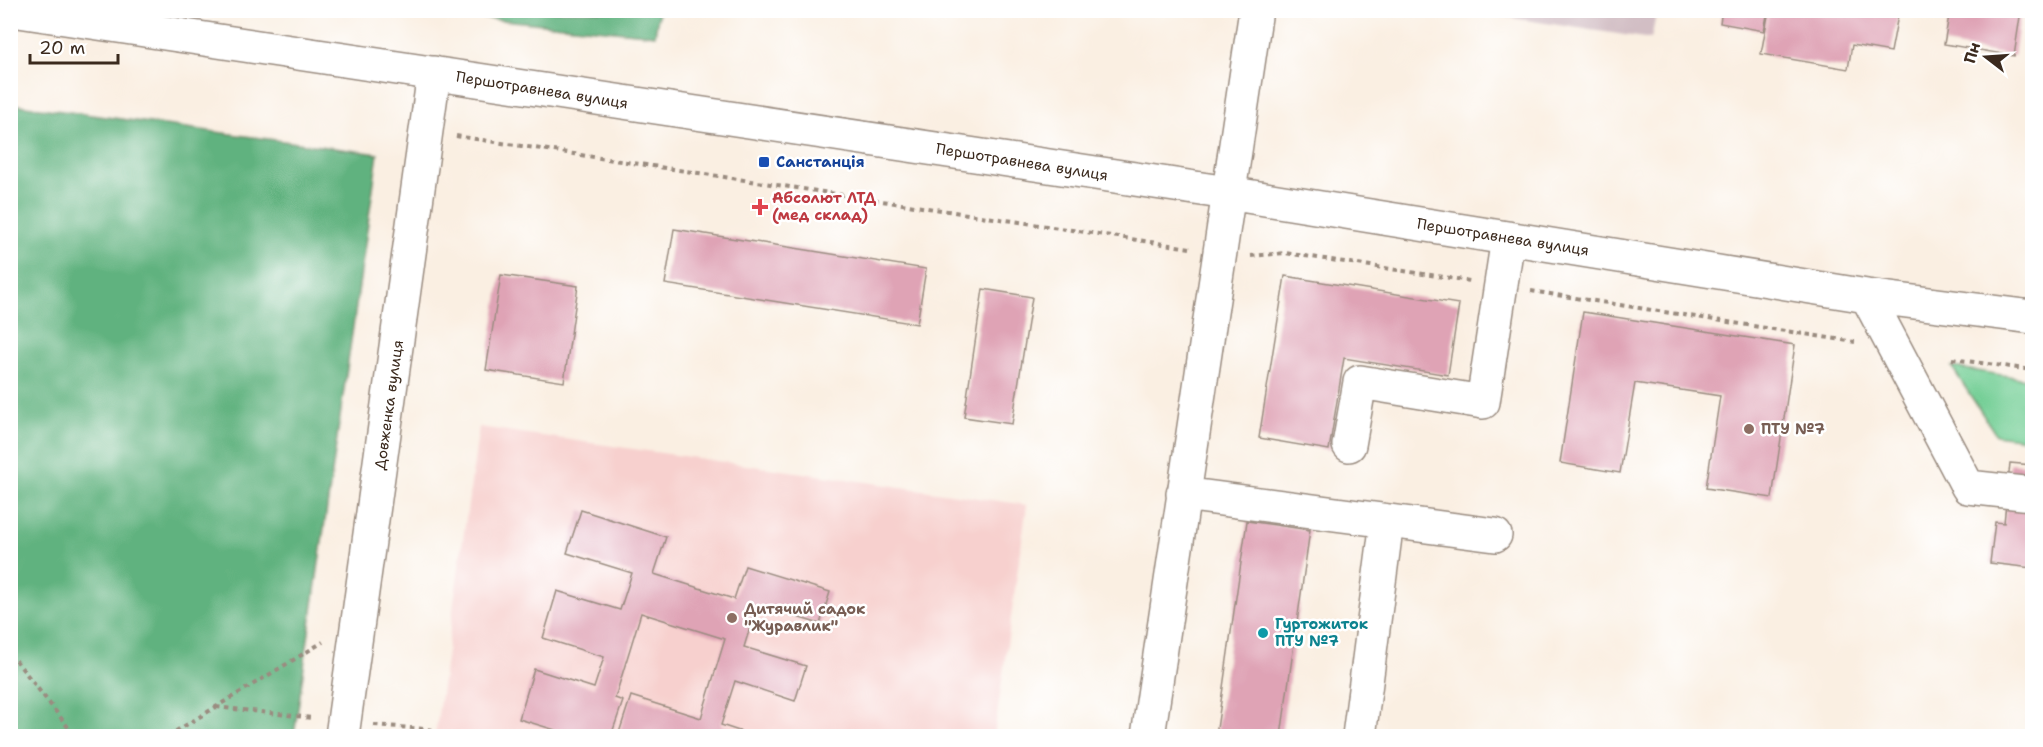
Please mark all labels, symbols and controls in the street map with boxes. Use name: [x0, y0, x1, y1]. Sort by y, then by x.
scale bar: [30, 27, 118, 65]
north arrow: [1956, 27, 2016, 87]
text: 20 m: [39, 36, 85, 60]
text: Пн: [1959, 40, 1985, 66]
street label: Першотравнева вулиця: [455, 67, 629, 113]
street label: Першотравнева вулиця: [935, 139, 1109, 185]
place label: Санстанція: [776, 152, 865, 172]
marker: Санстанція: [757, 155, 771, 169]
place label: Абсолют ЛТД (мед склад): [772, 188, 877, 225]
marker: Абсолют ЛТД (мед склад): [753, 200, 767, 214]
street label: Першотравнева вулиця: [1416, 214, 1590, 260]
street label: Довженка вулиця: [370, 339, 408, 471]
place label: ПТУ №7: [1761, 419, 1825, 439]
marker: ПТУ №7: [1742, 422, 1756, 436]
place label: Дитячий садок "Журавлик": [744, 599, 866, 636]
marker: Дитячий садок "Журавлик": [725, 611, 739, 625]
place label: Гуртожиток ПТУ №7: [1275, 614, 1369, 651]
marker: Гуртожиток ПТУ №7: [1256, 626, 1270, 640]

